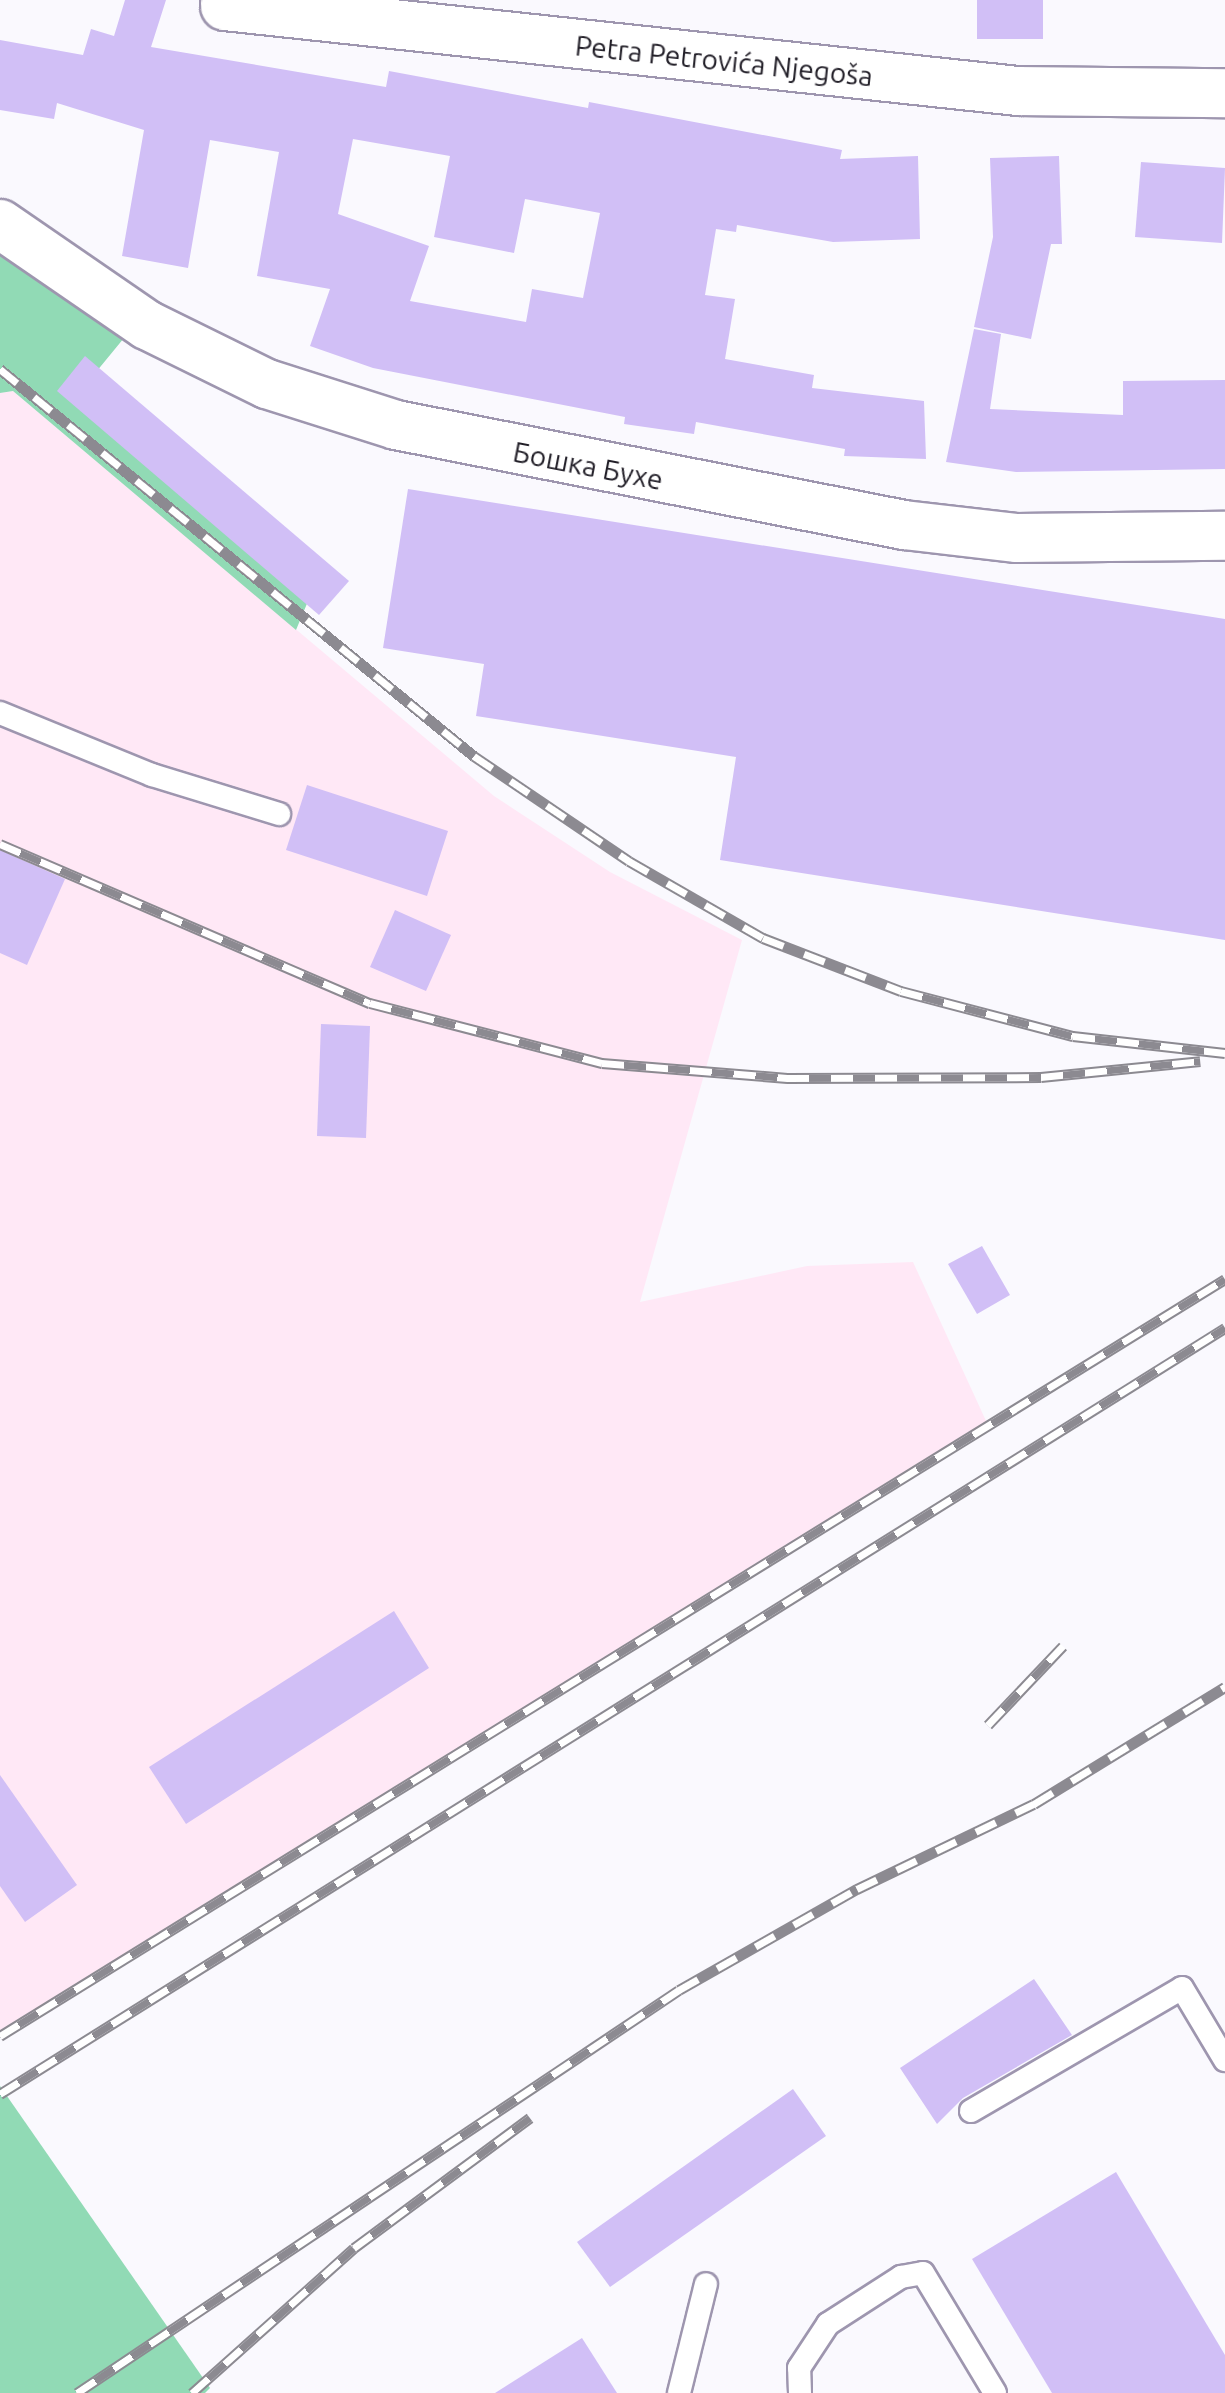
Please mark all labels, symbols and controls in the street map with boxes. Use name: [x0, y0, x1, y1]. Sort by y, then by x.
street label: Petra Petrovića Njegoša: [574, 29, 874, 93]
street label: Бошка Бухе: [510, 435, 666, 497]

